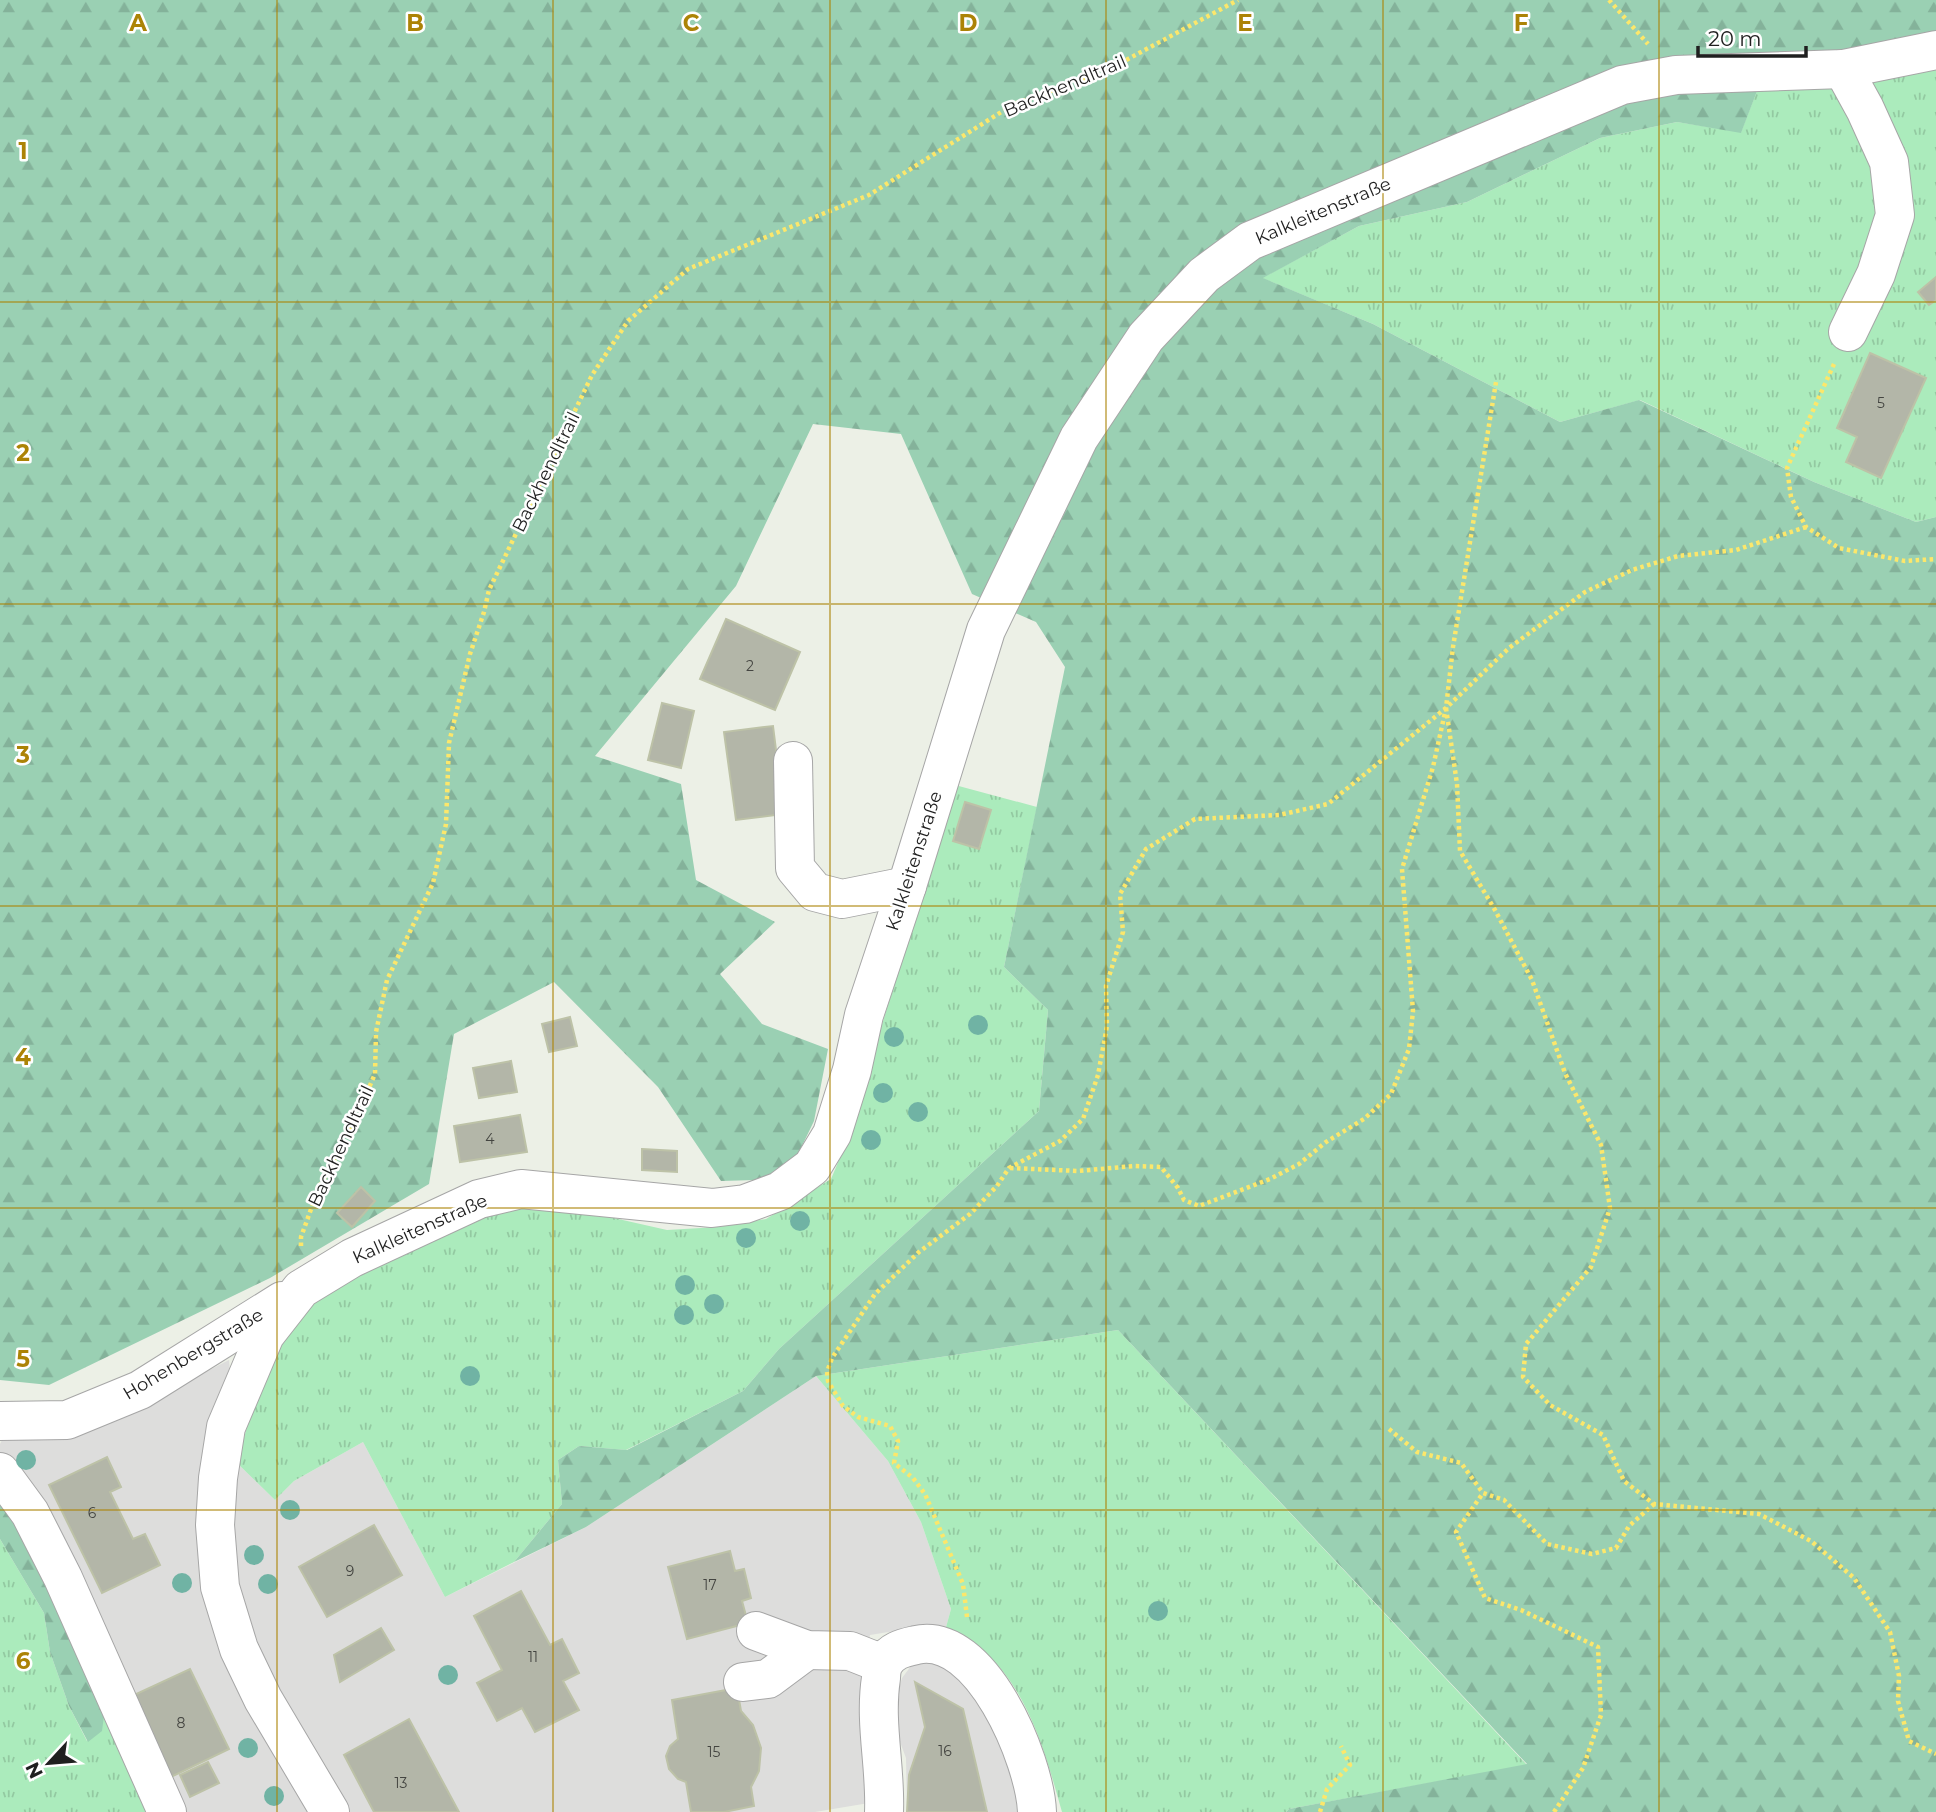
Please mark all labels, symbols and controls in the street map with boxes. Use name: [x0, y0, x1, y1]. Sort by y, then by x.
text: A: [128, 9, 147, 37]
text: B: [406, 9, 424, 37]
text: C: [683, 9, 700, 37]
text: D: [959, 9, 978, 37]
text: E: [1237, 9, 1253, 37]
text: F: [1514, 9, 1529, 37]
scale bar: [1698, 14, 1806, 58]
text: 20 m: [1708, 26, 1762, 51]
street label: Backhendltrail: [1000, 50, 1130, 122]
text: 1: [18, 137, 28, 165]
street label: Kalkleitenstraße: [1252, 172, 1394, 250]
house number: 5: [1877, 394, 1885, 412]
street label: Backhendltrail: [507, 408, 585, 536]
text: 2: [16, 439, 30, 467]
house number: 2: [746, 657, 754, 675]
text: 3: [15, 741, 30, 769]
street label: Kalkleitenstraße: [881, 788, 947, 933]
text: 4: [15, 1043, 31, 1071]
street label: Backhendltrail: [303, 1082, 379, 1210]
house number: 4: [485, 1130, 495, 1148]
street label: Kalkleitenstraße: [349, 1189, 491, 1269]
street label: Hohenbergstraße: [119, 1303, 267, 1405]
text: 5: [16, 1345, 30, 1373]
house number: 6: [88, 1504, 97, 1522]
house number: 9: [346, 1562, 354, 1580]
house number: 17: [703, 1576, 717, 1594]
text: 6: [16, 1647, 31, 1675]
house number: 11: [528, 1648, 538, 1666]
house number: 8: [177, 1714, 186, 1732]
north arrow: [14, 1728, 84, 1798]
house number: 16: [938, 1742, 952, 1760]
house number: 15: [708, 1743, 721, 1761]
text: N: [20, 1758, 48, 1782]
house number: 13: [395, 1774, 408, 1792]

